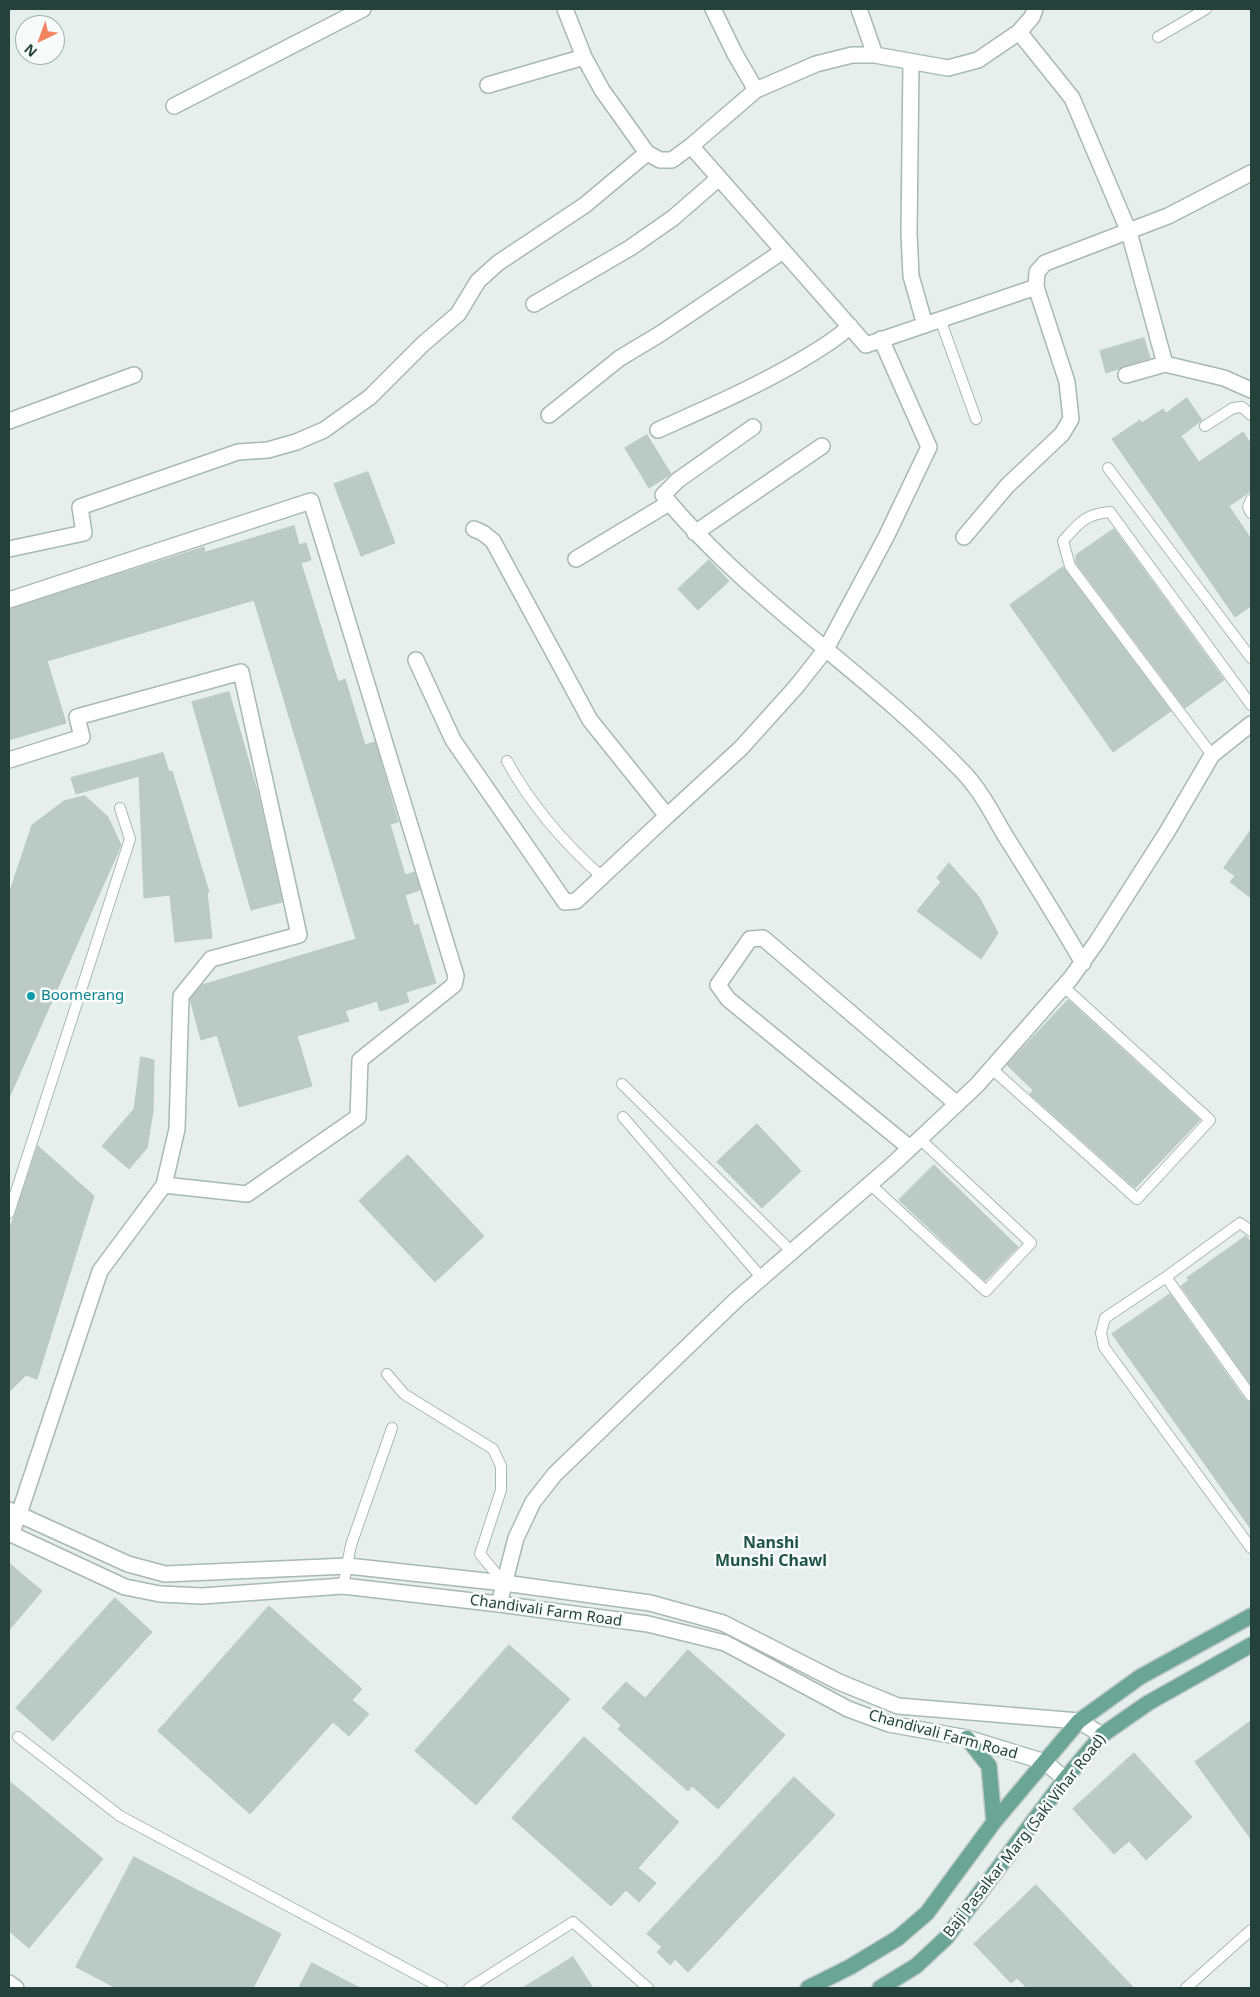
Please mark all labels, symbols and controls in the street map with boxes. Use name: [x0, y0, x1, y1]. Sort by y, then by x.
north arrow: [15, 15, 65, 65]
text: N: [20, 40, 41, 62]
place label: Boomerang: [41, 987, 124, 1005]
marker: Boomerang: [25, 990, 37, 1002]
district label: Nanshi Munshi Chawl: [715, 1533, 827, 1571]
street label: Chandivali Farm Road: [469, 1591, 623, 1631]
street label: Chandivali Farm Road: [867, 1706, 1019, 1764]
street label: Baji Pasalkar Marg (Saki Vihar Road): [940, 1731, 1110, 1941]

